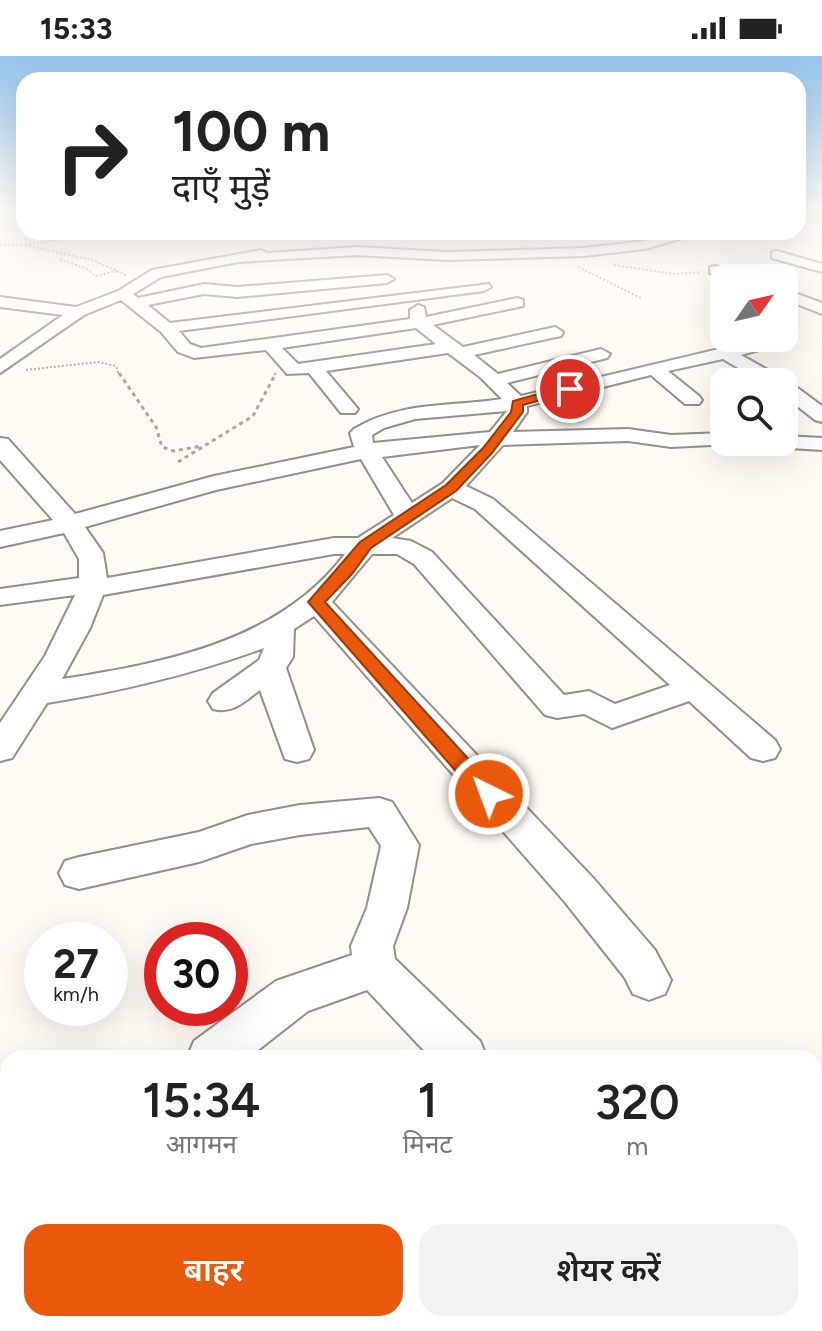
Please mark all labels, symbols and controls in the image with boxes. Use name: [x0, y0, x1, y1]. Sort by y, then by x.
text: 15:33: [40, 10, 112, 47]
text: 100 m: [172, 98, 330, 165]
icon: right: [40, 104, 144, 208]
text: दाएँ मुड़ें: [172, 166, 270, 209]
north arrow: [710, 264, 798, 352]
map controls: [710, 264, 798, 456]
pin: [536, 355, 604, 423]
icon: arrive: [548, 367, 592, 411]
button: search: [710, 368, 798, 456]
position arrow: [447, 752, 531, 836]
speed limit sign: 30: [144, 922, 248, 1026]
text: 27: [53, 940, 99, 988]
text: km/h: [53, 982, 99, 1006]
text: 15:34: [142, 1071, 260, 1129]
text: 1: [417, 1071, 438, 1129]
text: 320: [595, 1073, 680, 1131]
text: आगमन: [166, 1128, 237, 1160]
text: मिनट: [403, 1128, 452, 1160]
text: m: [626, 1130, 648, 1162]
button: बाहर: [24, 1224, 403, 1316]
button: शेयर करें: [419, 1224, 798, 1316]

